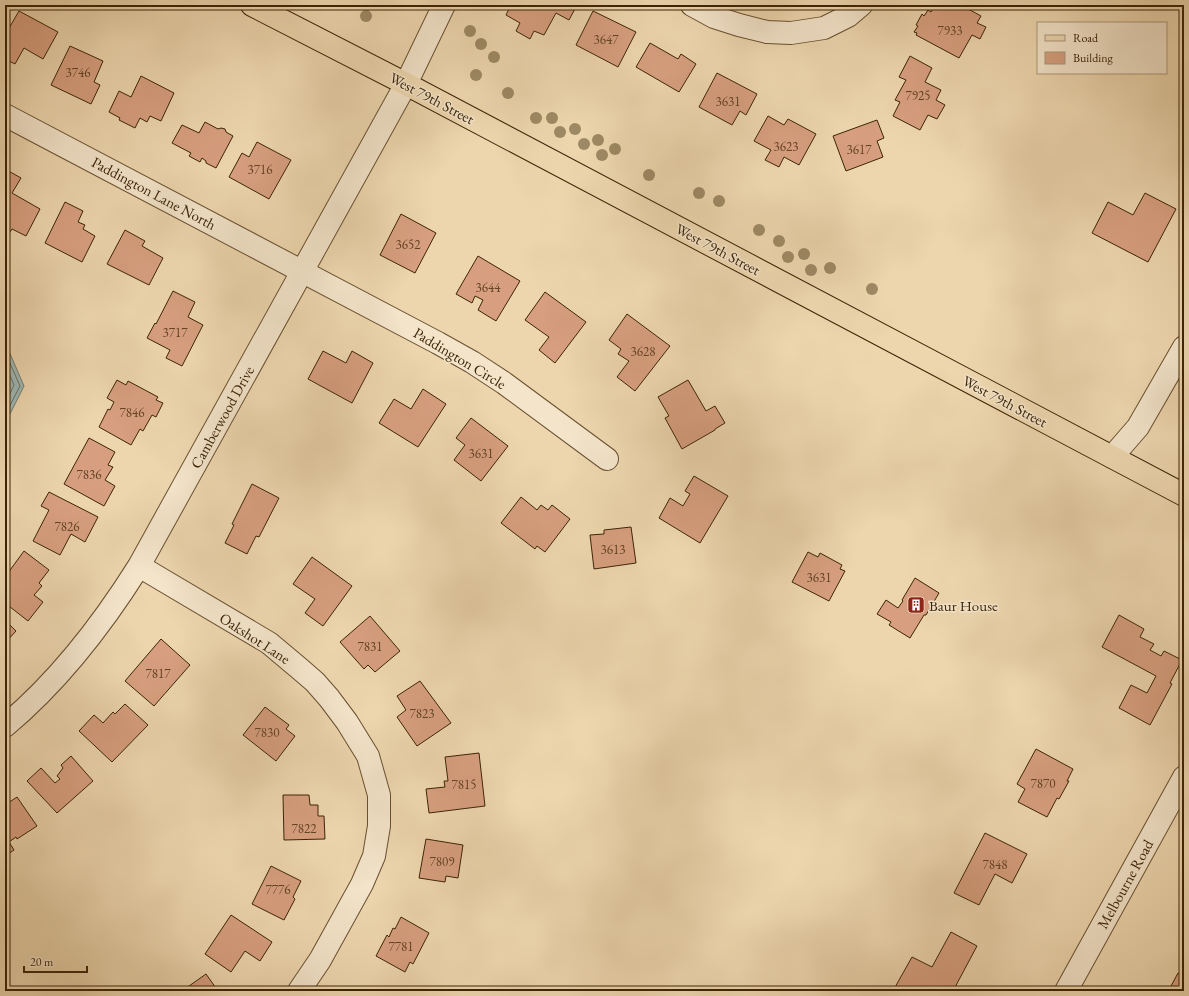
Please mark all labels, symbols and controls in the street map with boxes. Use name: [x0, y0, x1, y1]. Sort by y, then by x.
house number: 7933: [938, 22, 962, 39]
legend: [1037, 22, 1167, 74]
text: Road: [1073, 30, 1099, 46]
house number: 3647: [594, 31, 619, 48]
text: Building: [1073, 50, 1114, 66]
house number: 3746: [66, 64, 90, 81]
street label: West 79th Street: [386, 68, 478, 128]
house number: 7925: [906, 87, 930, 104]
house number: 3631: [716, 93, 740, 110]
house number: 3623: [774, 138, 798, 155]
house number: 3617: [847, 141, 872, 158]
street label: Paddington Lane North: [89, 152, 220, 234]
house number: 3716: [248, 161, 272, 178]
street label: West 79th Street: [672, 219, 764, 279]
house number: 3652: [396, 236, 421, 253]
house number: 3644: [476, 279, 501, 296]
street label: Paddington Circle: [410, 323, 510, 393]
house number: 3717: [163, 324, 188, 341]
house number: 3628: [631, 343, 655, 360]
street label: Camberwood Drive: [186, 362, 258, 472]
street label: West 79th Street: [959, 371, 1051, 431]
house number: 7846: [120, 404, 144, 421]
house number: 3631: [469, 445, 493, 462]
house number: 7836: [77, 466, 101, 483]
house number: 7826: [55, 518, 79, 535]
house number: 3613: [601, 541, 625, 558]
house number: 3631: [807, 569, 831, 586]
building icon: Baur House: [906, 595, 926, 615]
place label: Baur House: [929, 596, 998, 615]
street label: Oakshot Lane: [216, 608, 294, 668]
house number: 7831: [358, 638, 382, 655]
house number: 7817: [146, 665, 171, 682]
house number: 7823: [410, 705, 434, 722]
house number: 7830: [255, 724, 279, 741]
house number: 7870: [1031, 775, 1055, 792]
house number: 7815: [452, 776, 476, 793]
house number: 7822: [292, 820, 317, 837]
street label: Melbourne Road: [1093, 836, 1157, 932]
house number: 7809: [430, 853, 455, 870]
house number: 7848: [983, 856, 1007, 873]
house number: 7776: [266, 881, 290, 898]
house number: 7781: [389, 938, 413, 955]
scale bar: [24, 948, 87, 974]
text: 20 m: [30, 954, 54, 970]

